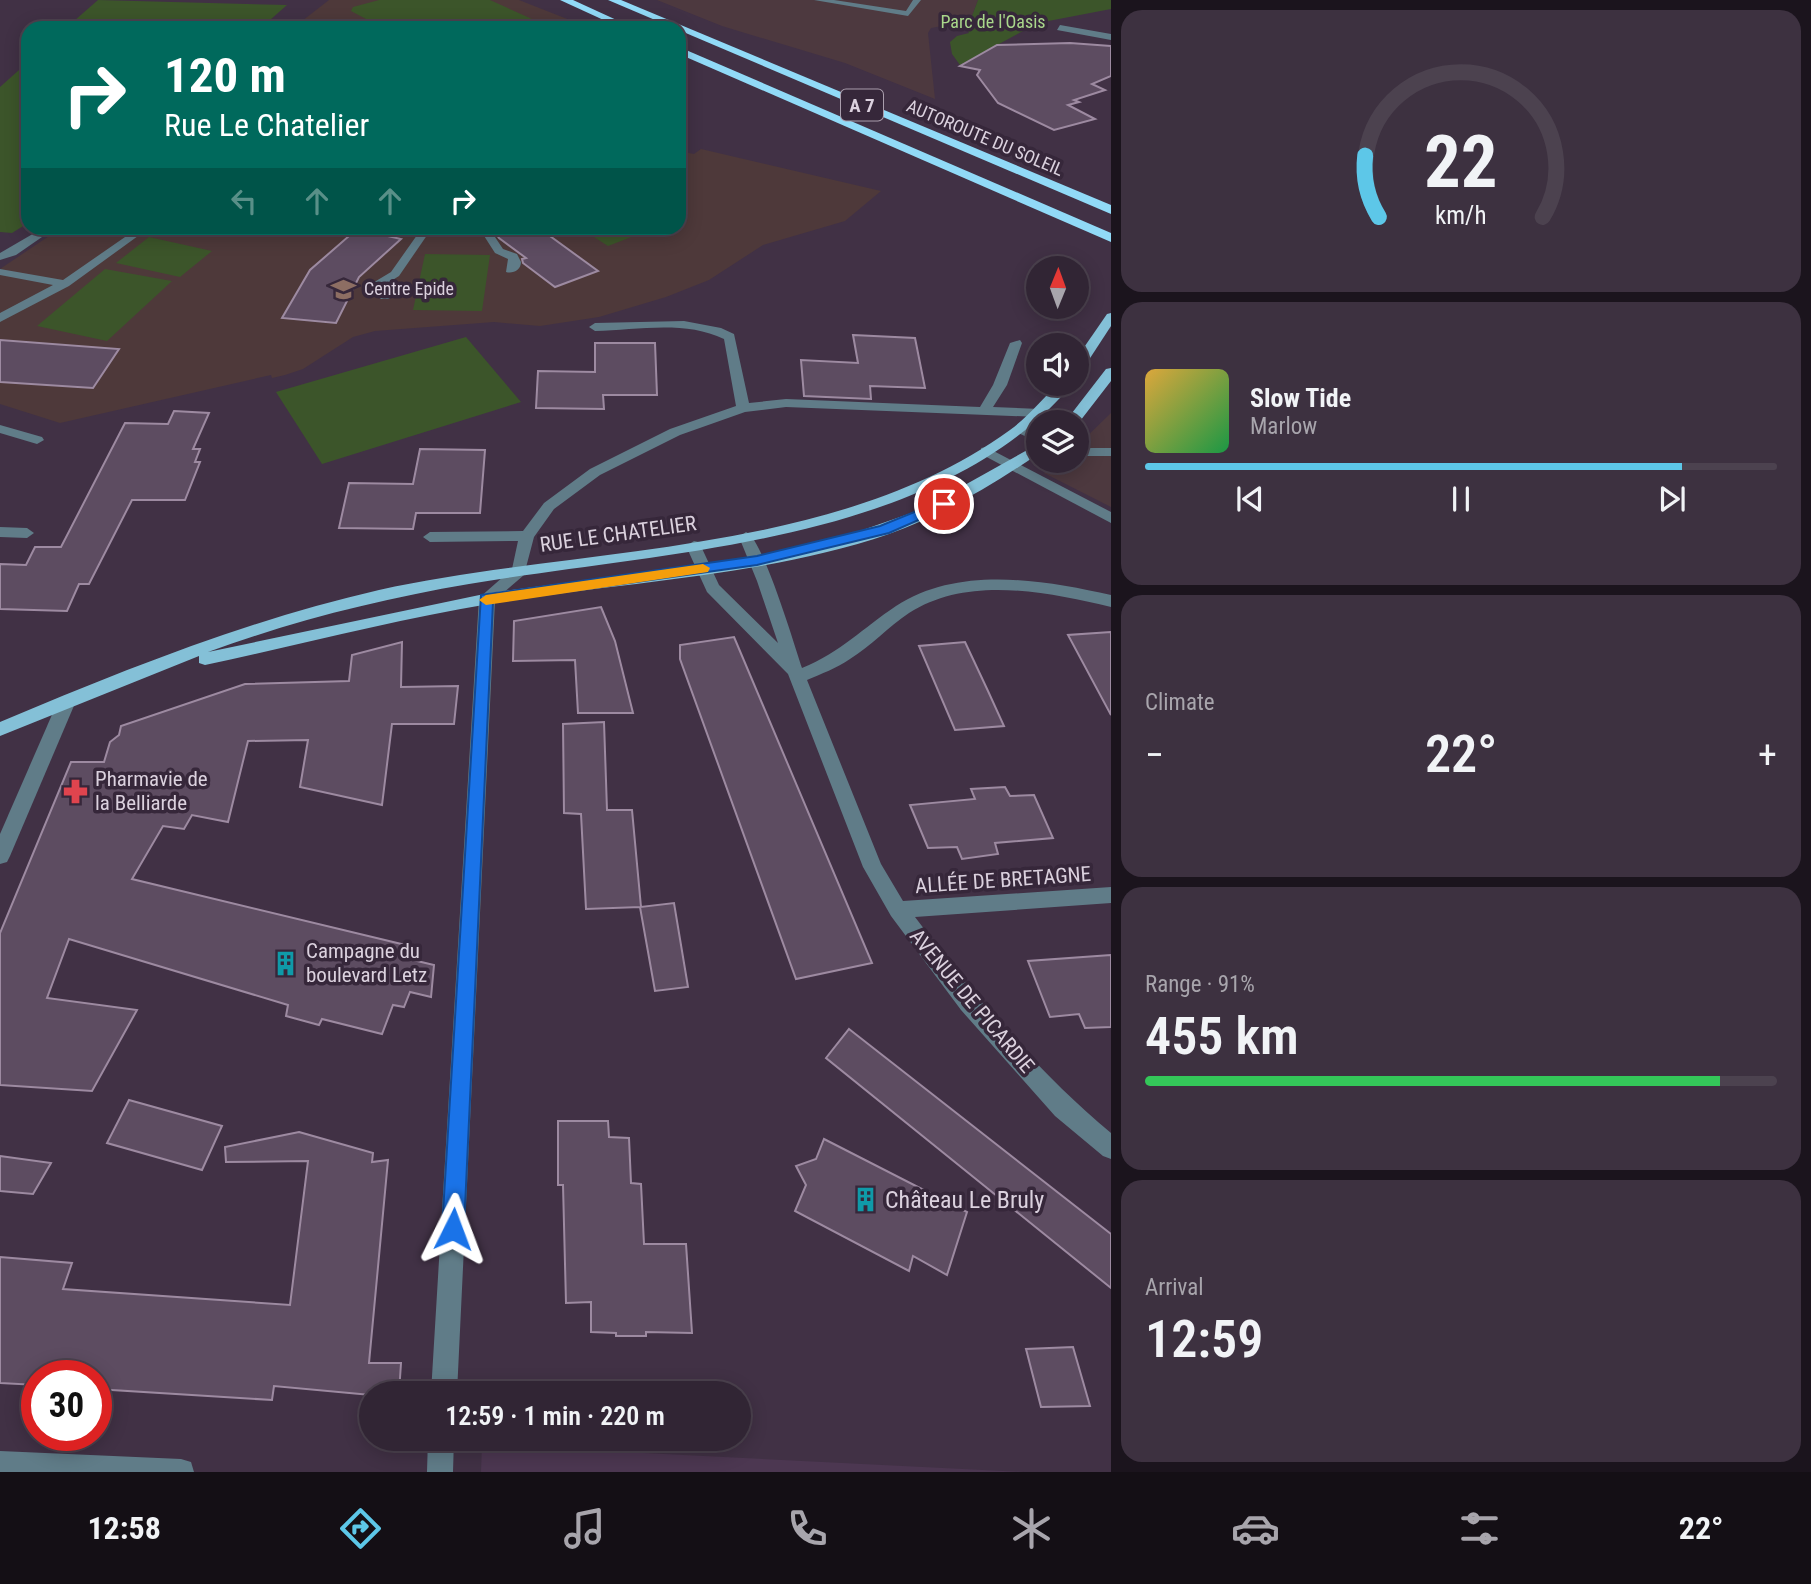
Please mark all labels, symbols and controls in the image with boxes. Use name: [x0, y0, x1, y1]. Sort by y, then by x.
park label: Parc de l'Oasis: [940, 11, 1046, 32]
text: 120 m: [164, 47, 286, 104]
icon: right: [49, 49, 140, 140]
road number: A 7: [841, 90, 883, 120]
street label: AUTOROUTE DU SOLEIL: [904, 95, 1067, 180]
text: Rue Le Chatelier: [164, 106, 369, 144]
text: 22: [1424, 120, 1498, 206]
icon: left: [225, 182, 263, 220]
icon: ahead: [298, 182, 336, 220]
icon: ahead: [371, 182, 409, 220]
icon: right: [444, 182, 482, 220]
text: km/h: [1435, 201, 1487, 230]
north arrow: [1026, 256, 1088, 318]
map controls: [1026, 256, 1089, 473]
school or university icon: Centre Epide: [330, 275, 358, 303]
place label: Centre Epide: [364, 278, 454, 299]
button: sound: [1026, 333, 1089, 396]
text: Slow Tide: [1250, 383, 1351, 413]
button: layers: [1026, 410, 1089, 473]
text: Marlow: [1250, 413, 1317, 440]
pin: [914, 474, 974, 534]
icon: previous: [1231, 480, 1269, 518]
icon: pause: [1442, 480, 1480, 518]
icon: next: [1653, 480, 1691, 518]
icon: arrive: [925, 485, 963, 523]
street label: RUE LE CHATELIER: [538, 511, 698, 557]
text: Climate: [1145, 689, 1215, 716]
text: 22°: [1425, 724, 1497, 785]
text: −: [1145, 733, 1164, 777]
text: +: [1758, 733, 1777, 777]
place label: Pharmavie de la Belliarde: [95, 767, 208, 815]
pharmacy icon: Pharmavie de la Belliarde: [61, 777, 89, 805]
street label: ALLÉE DE BRETAGNE: [914, 862, 1092, 898]
street label: AVENUE DE PICARDIE: [905, 924, 1039, 1078]
place label: Campagne du boulevard Letz: [306, 939, 427, 987]
building icon: Campagne du boulevard Letz: [272, 949, 300, 977]
text: Range · 91%: [1145, 971, 1255, 998]
text: 455 km: [1145, 1006, 1299, 1067]
building icon: Château Le Bruly: [851, 1186, 879, 1214]
place label: Château Le Bruly: [885, 1186, 1044, 1214]
position arrow: [416, 1192, 490, 1266]
text: Arrival: [1145, 1274, 1204, 1301]
text: 12:59: [1145, 1309, 1263, 1370]
speed limit sign: 30: [21, 1360, 112, 1451]
text: 12:59 · 1 min · 220 m: [445, 1401, 665, 1431]
icon: directions: [336, 1504, 385, 1553]
icon: music: [560, 1504, 609, 1553]
icon: phone: [783, 1504, 832, 1553]
icon: climate: [1007, 1504, 1056, 1553]
icon: car: [1231, 1504, 1280, 1553]
icon: filters: [1455, 1504, 1504, 1553]
text: 12:58: [87, 1509, 161, 1547]
text: 22°: [1679, 1509, 1724, 1547]

